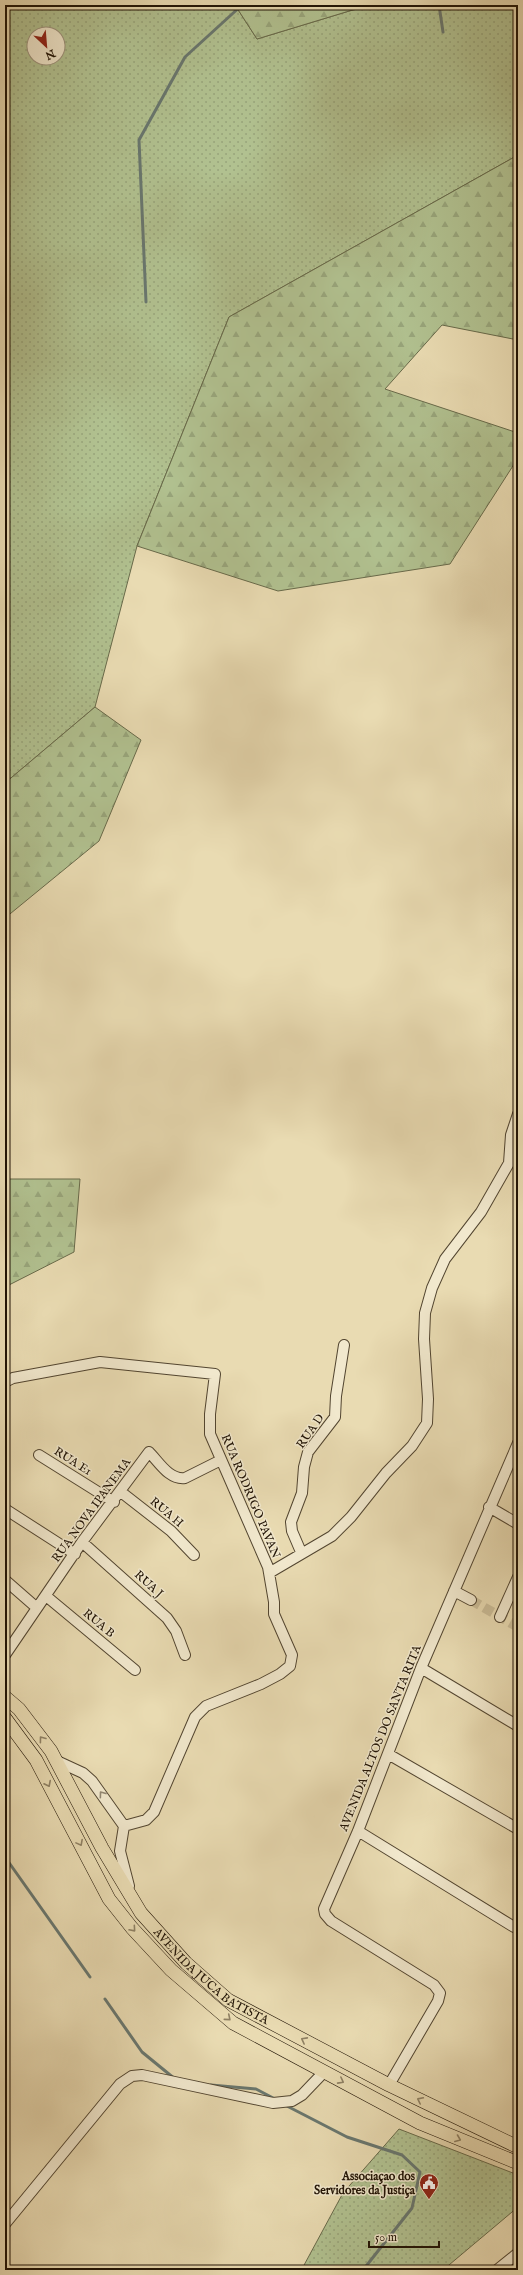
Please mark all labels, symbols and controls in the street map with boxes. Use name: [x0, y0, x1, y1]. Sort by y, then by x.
north arrow: [26, 26, 66, 66]
text: N: [42, 45, 58, 63]
street label: RUA D: [293, 1411, 328, 1451]
street label: RUA RODRIGO PAVAN: [218, 1432, 284, 1561]
street label: RUA E1: [51, 1444, 94, 1479]
street label: RUA NOVA IPANEMA: [49, 1455, 135, 1565]
street label: RUA H: [147, 1494, 187, 1531]
street label: RUA J: [130, 1567, 166, 1602]
street label: RUA B: [80, 1606, 118, 1641]
street label: AVENIDA ALTOS DO SANTA RITA: [336, 1642, 425, 1835]
one-way arrow: [39, 1736, 46, 1743]
one-way arrow: [44, 1780, 51, 1788]
one-way arrow: [99, 1791, 107, 1798]
one-way arrow: [75, 1839, 82, 1846]
one-way arrow: [129, 1924, 136, 1932]
street label: AVENIDA JUCA BATISTA: [149, 1924, 272, 2029]
one-way arrow: [223, 2014, 231, 2021]
one-way arrow: [301, 2038, 308, 2045]
one-way arrow: [337, 2077, 345, 2084]
one-way arrow: [416, 2097, 424, 2105]
one-way arrow: [453, 2134, 461, 2142]
place label: Associaçao dos Servidores da Justiça: [314, 2169, 416, 2199]
public building icon: Associaçao dos Servidores da Justiça: [418, 2172, 440, 2200]
scale bar: [369, 2223, 439, 2249]
text: 50 m: [375, 2230, 397, 2245]

